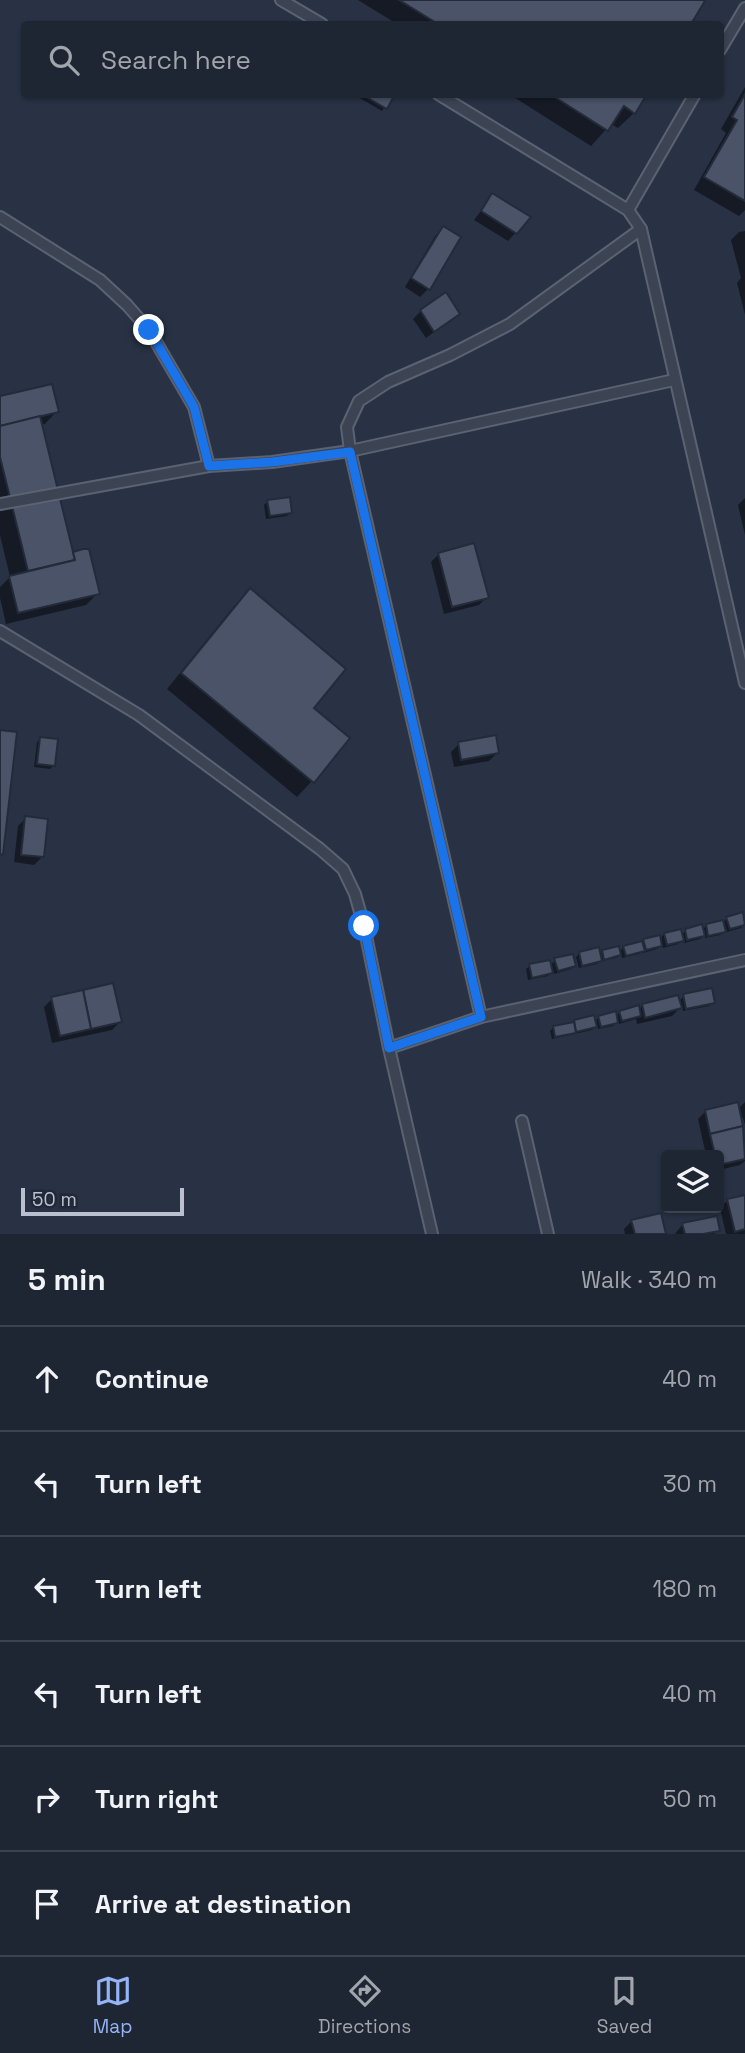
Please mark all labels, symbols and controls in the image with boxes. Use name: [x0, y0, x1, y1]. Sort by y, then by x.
search box: [21, 21, 724, 98]
icon: search: [45, 41, 83, 79]
text: Search here: [101, 43, 251, 77]
route end: [133, 314, 164, 345]
route start: [348, 910, 379, 941]
map controls: [661, 1150, 724, 1213]
button: layers: [661, 1150, 724, 1213]
scale bar: [21, 1185, 184, 1217]
text: 50 m: [32, 1187, 77, 1212]
text: 5 min: [28, 1260, 106, 1299]
text: Walk · 340 m: [581, 1265, 717, 1295]
icon: ahead: [28, 1360, 66, 1398]
text: Continue: [95, 1362, 209, 1396]
text: 40 m: [662, 1364, 717, 1394]
icon: left: [28, 1465, 66, 1503]
text: Turn left: [95, 1467, 202, 1501]
text: 30 m: [663, 1469, 717, 1499]
icon: left: [28, 1570, 66, 1608]
text: Turn left: [95, 1572, 202, 1606]
text: 180 m: [653, 1574, 717, 1604]
icon: left: [28, 1675, 66, 1713]
text: Turn left: [95, 1677, 202, 1711]
text: 40 m: [662, 1679, 717, 1709]
icon: right: [28, 1780, 66, 1818]
text: Turn right: [95, 1782, 219, 1816]
text: 50 m: [663, 1784, 717, 1814]
icon: arrive: [28, 1885, 66, 1923]
text: Arrive at destination: [95, 1887, 352, 1921]
tab: Map: [93, 1972, 132, 2039]
tab: Directions: [318, 1972, 411, 2039]
tab: Saved: [597, 1972, 652, 2039]

